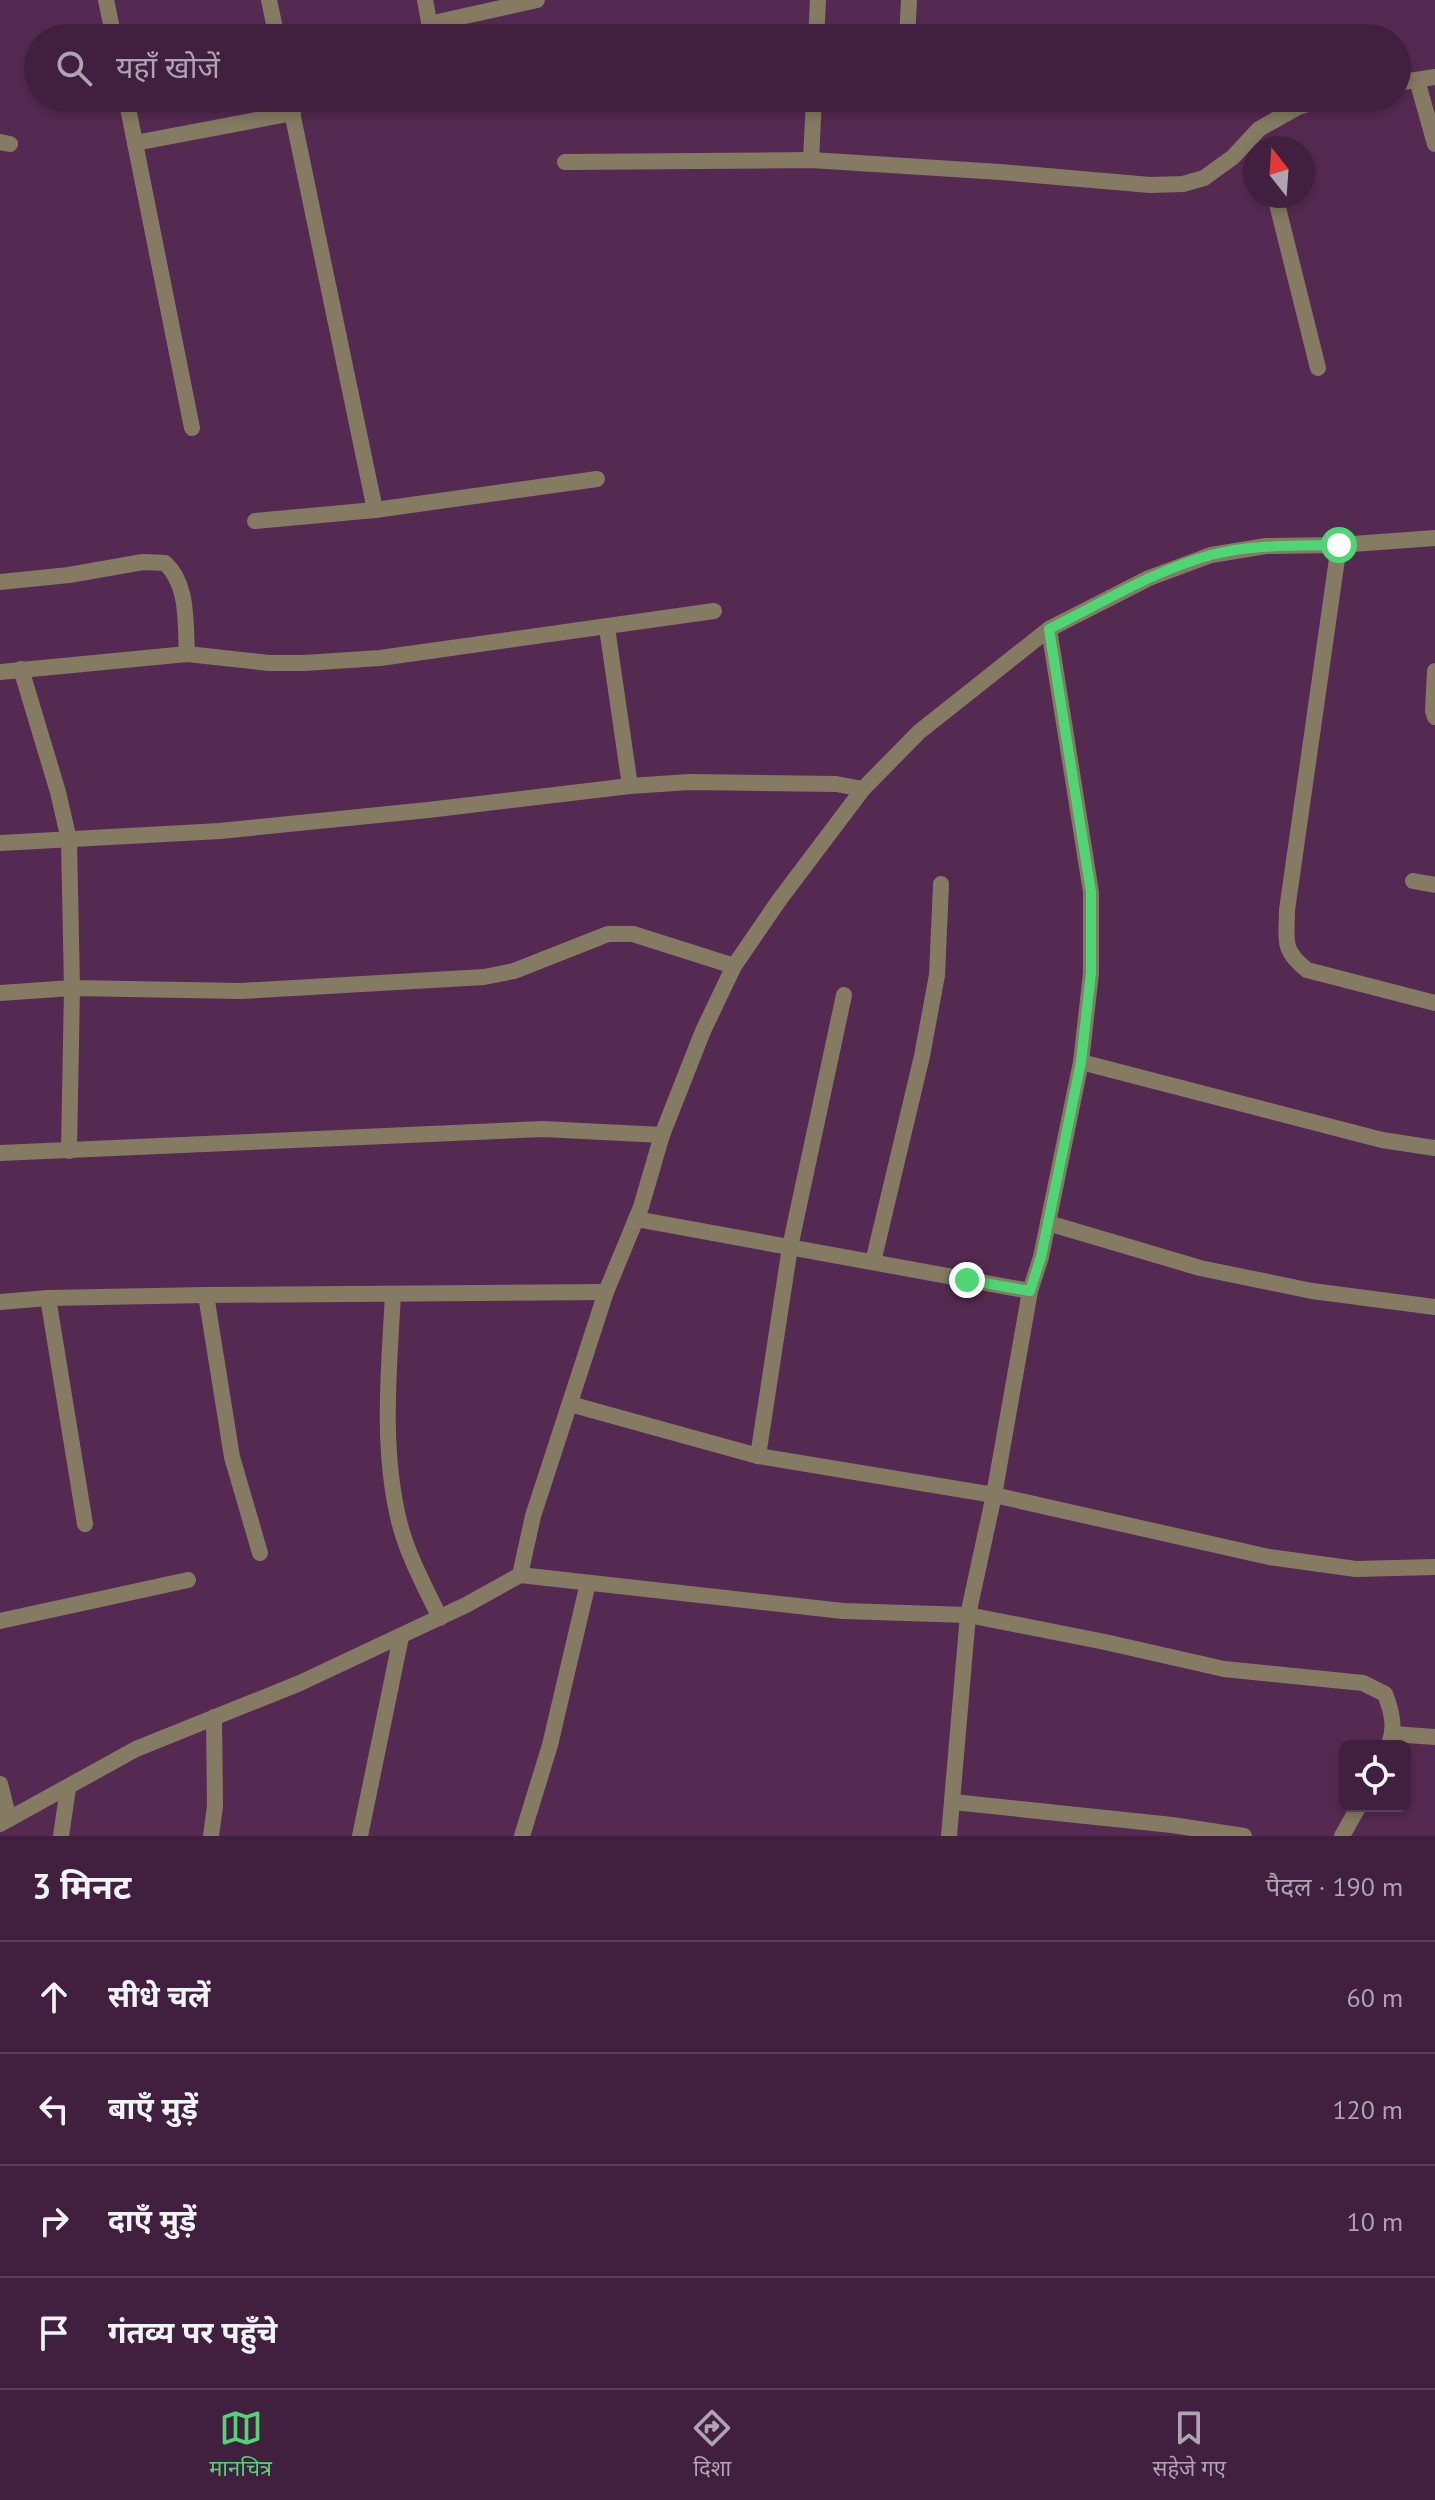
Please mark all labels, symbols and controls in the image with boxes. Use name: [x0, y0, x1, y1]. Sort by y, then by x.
search box: [24, 24, 1411, 112]
icon: search: [52, 46, 96, 90]
text: यहाँ खोजें: [116, 47, 220, 86]
north arrow: [1243, 136, 1315, 208]
route start: [1321, 527, 1357, 563]
route end: [949, 1262, 985, 1298]
map controls: [1339, 1740, 1411, 1812]
button: locate: [1339, 1740, 1411, 1812]
text: 3 मिनट: [32, 1864, 131, 1908]
text: पैदल · 190 m: [1265, 1870, 1403, 1903]
icon: ahead: [32, 1975, 76, 2019]
text: सीधे चलें: [108, 1976, 210, 2015]
text: 60 m: [1347, 1981, 1403, 2014]
icon: left: [32, 2087, 76, 2131]
text: बाएँ मुड़ें: [108, 2088, 198, 2127]
text: 120 m: [1332, 2093, 1403, 2126]
icon: right: [32, 2199, 76, 2243]
text: दाएँ मुड़ें: [108, 2200, 196, 2239]
text: 10 m: [1347, 2205, 1403, 2238]
icon: arrive: [32, 2311, 76, 2355]
text: गंतव्य पर पहुँचे: [108, 2312, 277, 2351]
tab: मानचित्र: [209, 2406, 272, 2485]
tab: दिशा: [690, 2406, 734, 2485]
tab: सहेजे गए: [1153, 2406, 1226, 2485]

